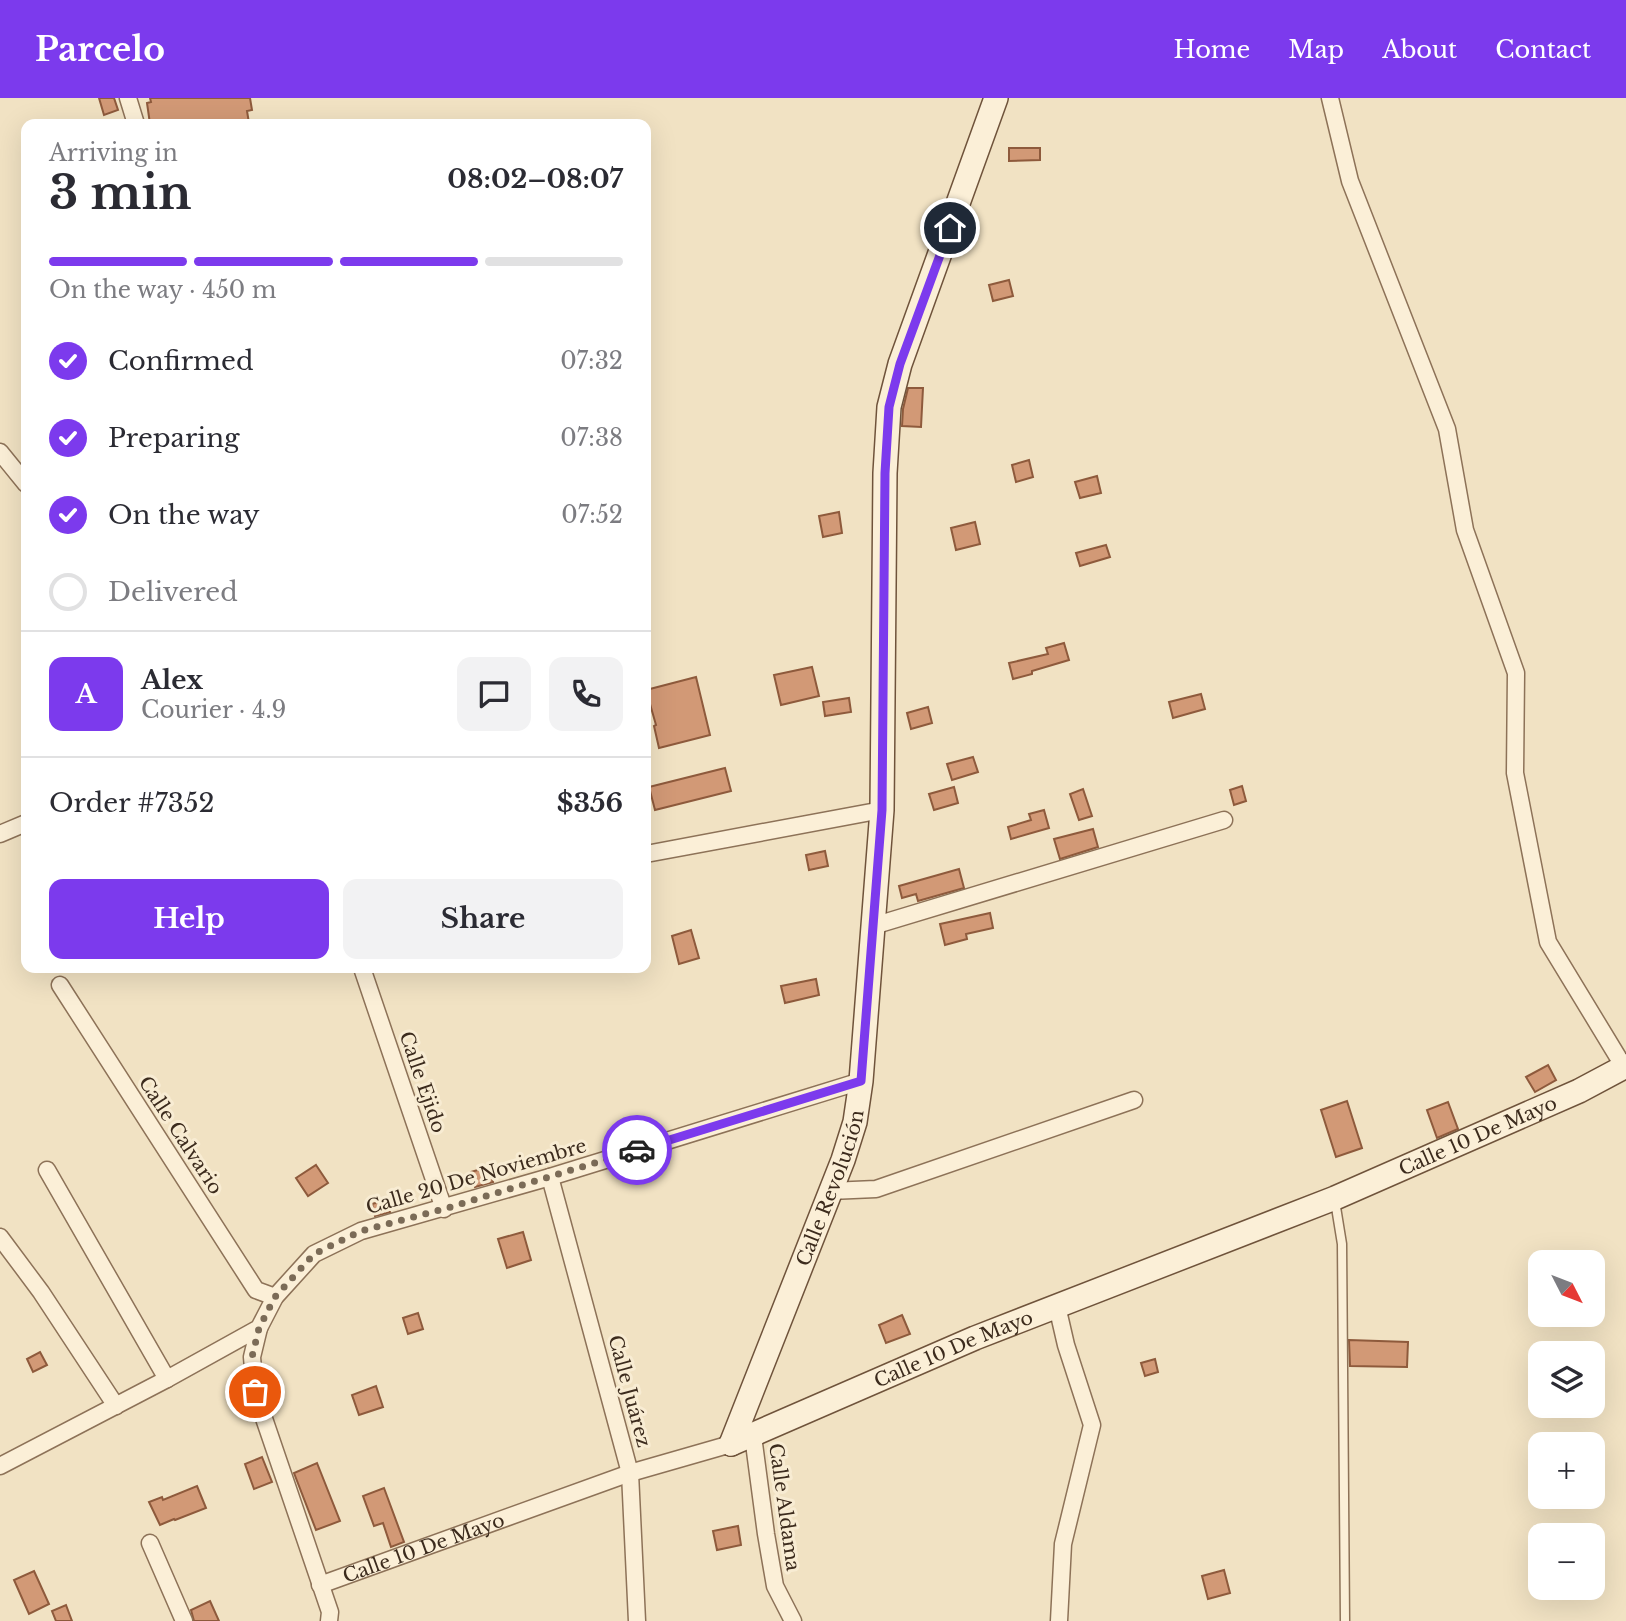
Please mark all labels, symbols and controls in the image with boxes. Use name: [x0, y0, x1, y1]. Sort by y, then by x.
text: Parcelo: [35, 29, 165, 70]
text: Home: [1174, 35, 1250, 64]
text: Map: [1288, 35, 1344, 64]
text: About: [1382, 35, 1457, 64]
text: Contact: [1495, 35, 1591, 64]
text: Arriving in: [49, 139, 178, 167]
text: 08:02–08:07: [447, 163, 623, 195]
text: 3 min: [49, 164, 191, 221]
pin: [920, 198, 980, 258]
icon: home: [931, 209, 969, 247]
text: On the way · 450 m: [49, 276, 276, 304]
icon: check: [49, 342, 87, 380]
text: Confirmed: [108, 345, 253, 377]
text: 07:32: [560, 347, 623, 375]
icon: check: [49, 419, 87, 457]
text: Preparing: [108, 422, 240, 454]
text: 07:38: [560, 424, 623, 452]
icon: check: [49, 496, 87, 534]
text: On the way: [108, 499, 260, 531]
text: 07:52: [561, 501, 623, 529]
text: Delivered: [108, 576, 238, 608]
button: chat: [457, 657, 531, 731]
button: phone: [549, 657, 623, 731]
text: Alex: [141, 664, 203, 696]
text: A: [75, 678, 97, 710]
text: Courier · 4.9: [141, 696, 286, 724]
text: Order #7352: [49, 787, 215, 819]
text: $356: [557, 787, 623, 819]
button: Help: [49, 879, 329, 959]
button: Share: [343, 879, 623, 959]
street label: Calle Ejido: [394, 1028, 451, 1136]
street label: Calle Calvario: [134, 1072, 227, 1199]
street label: Calle 10 De Mayo: [1395, 1091, 1560, 1181]
street label: Calle Revolución: [791, 1108, 869, 1269]
courier: [602, 1115, 672, 1185]
icon: car: [618, 1131, 656, 1169]
street label: Calle 20 De Noviembre: [363, 1134, 589, 1219]
north arrow: [1528, 1250, 1605, 1326]
map controls: [1528, 1250, 1605, 1600]
street label: Calle 10 De Mayo: [871, 1306, 1036, 1392]
street label: Calle Juárez: [604, 1333, 656, 1450]
button: layers: [1528, 1341, 1605, 1418]
pin: [225, 1362, 285, 1422]
icon: bag: [236, 1373, 274, 1411]
button: +: [1528, 1432, 1605, 1509]
street label: Calle Aldama: [764, 1442, 805, 1573]
street label: Calle 10 De Mayo: [340, 1508, 508, 1588]
button: −: [1528, 1523, 1605, 1600]

